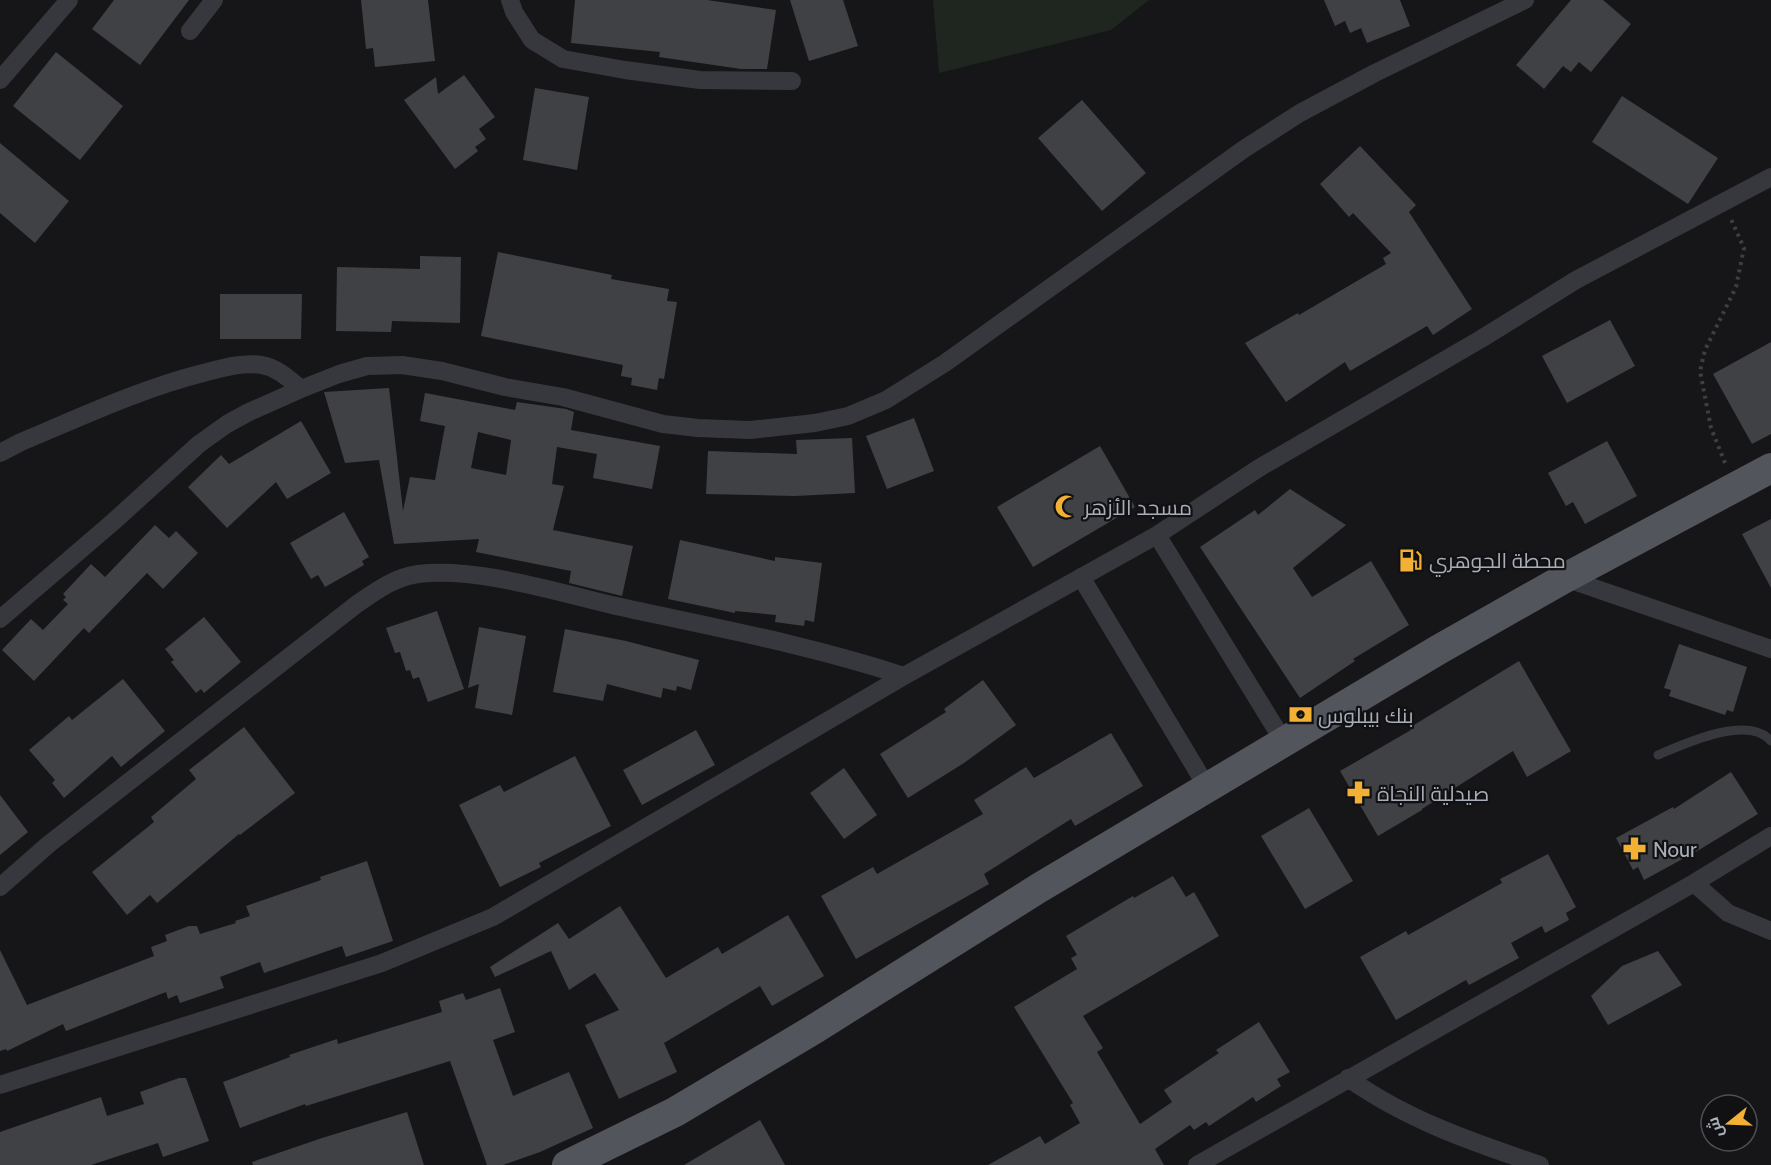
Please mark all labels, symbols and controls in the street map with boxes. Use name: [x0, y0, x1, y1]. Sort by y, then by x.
mosque icon: مسجد الأزهر: [1053, 494, 1079, 520]
place label: مسجد الأزهر: [1083, 495, 1192, 520]
fuel station icon: محطة الجوهري: [1398, 547, 1424, 573]
place label: محطة الجوهري: [1429, 548, 1566, 577]
bank icon: بنك بيبلوس: [1287, 702, 1313, 728]
place label: بنك بيبلوس: [1318, 703, 1414, 729]
pharmacy icon: صيدلية النجاة: [1346, 780, 1372, 806]
place label: صيدلية النجاة: [1377, 781, 1489, 806]
pharmacy icon: Nour: [1622, 836, 1648, 862]
place label: Nour: [1653, 837, 1697, 862]
north arrow: [1699, 1093, 1759, 1153]
text: ش: [1703, 1115, 1727, 1140]

